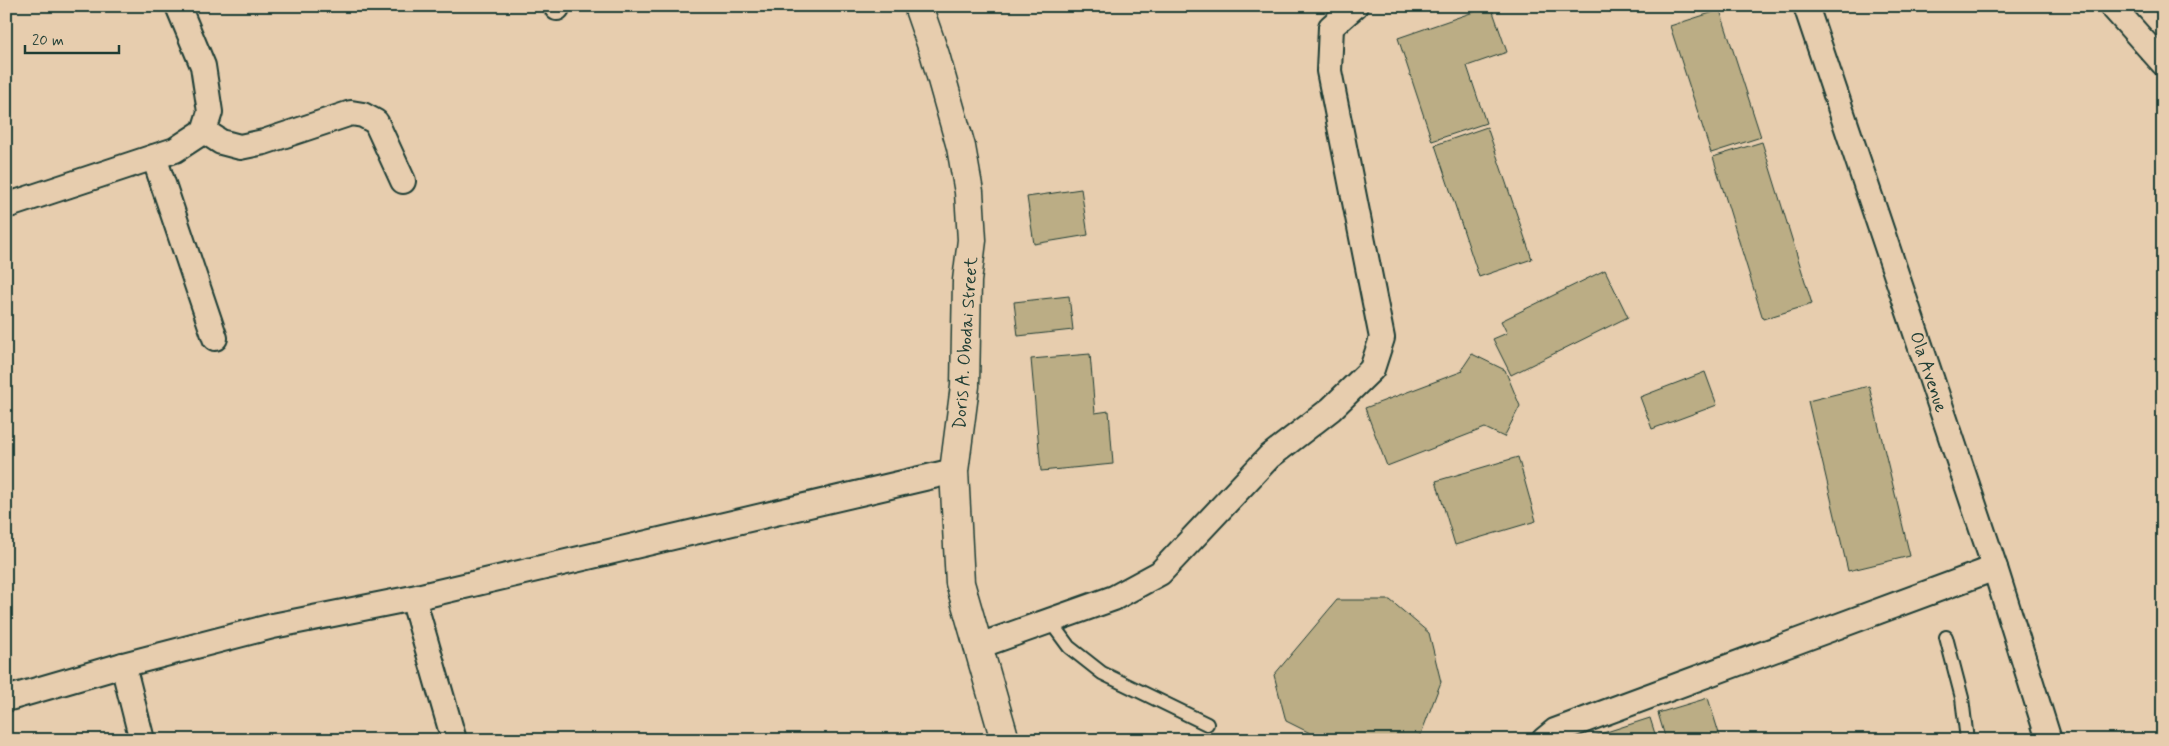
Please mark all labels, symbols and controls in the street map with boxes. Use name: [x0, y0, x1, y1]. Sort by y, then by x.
scale bar: [25, 22, 119, 54]
text: 20 m: [32, 31, 64, 51]
street label: Doris A. Obodai Street: [948, 256, 984, 430]
street label: Ola Avenue: [1903, 329, 1953, 416]

